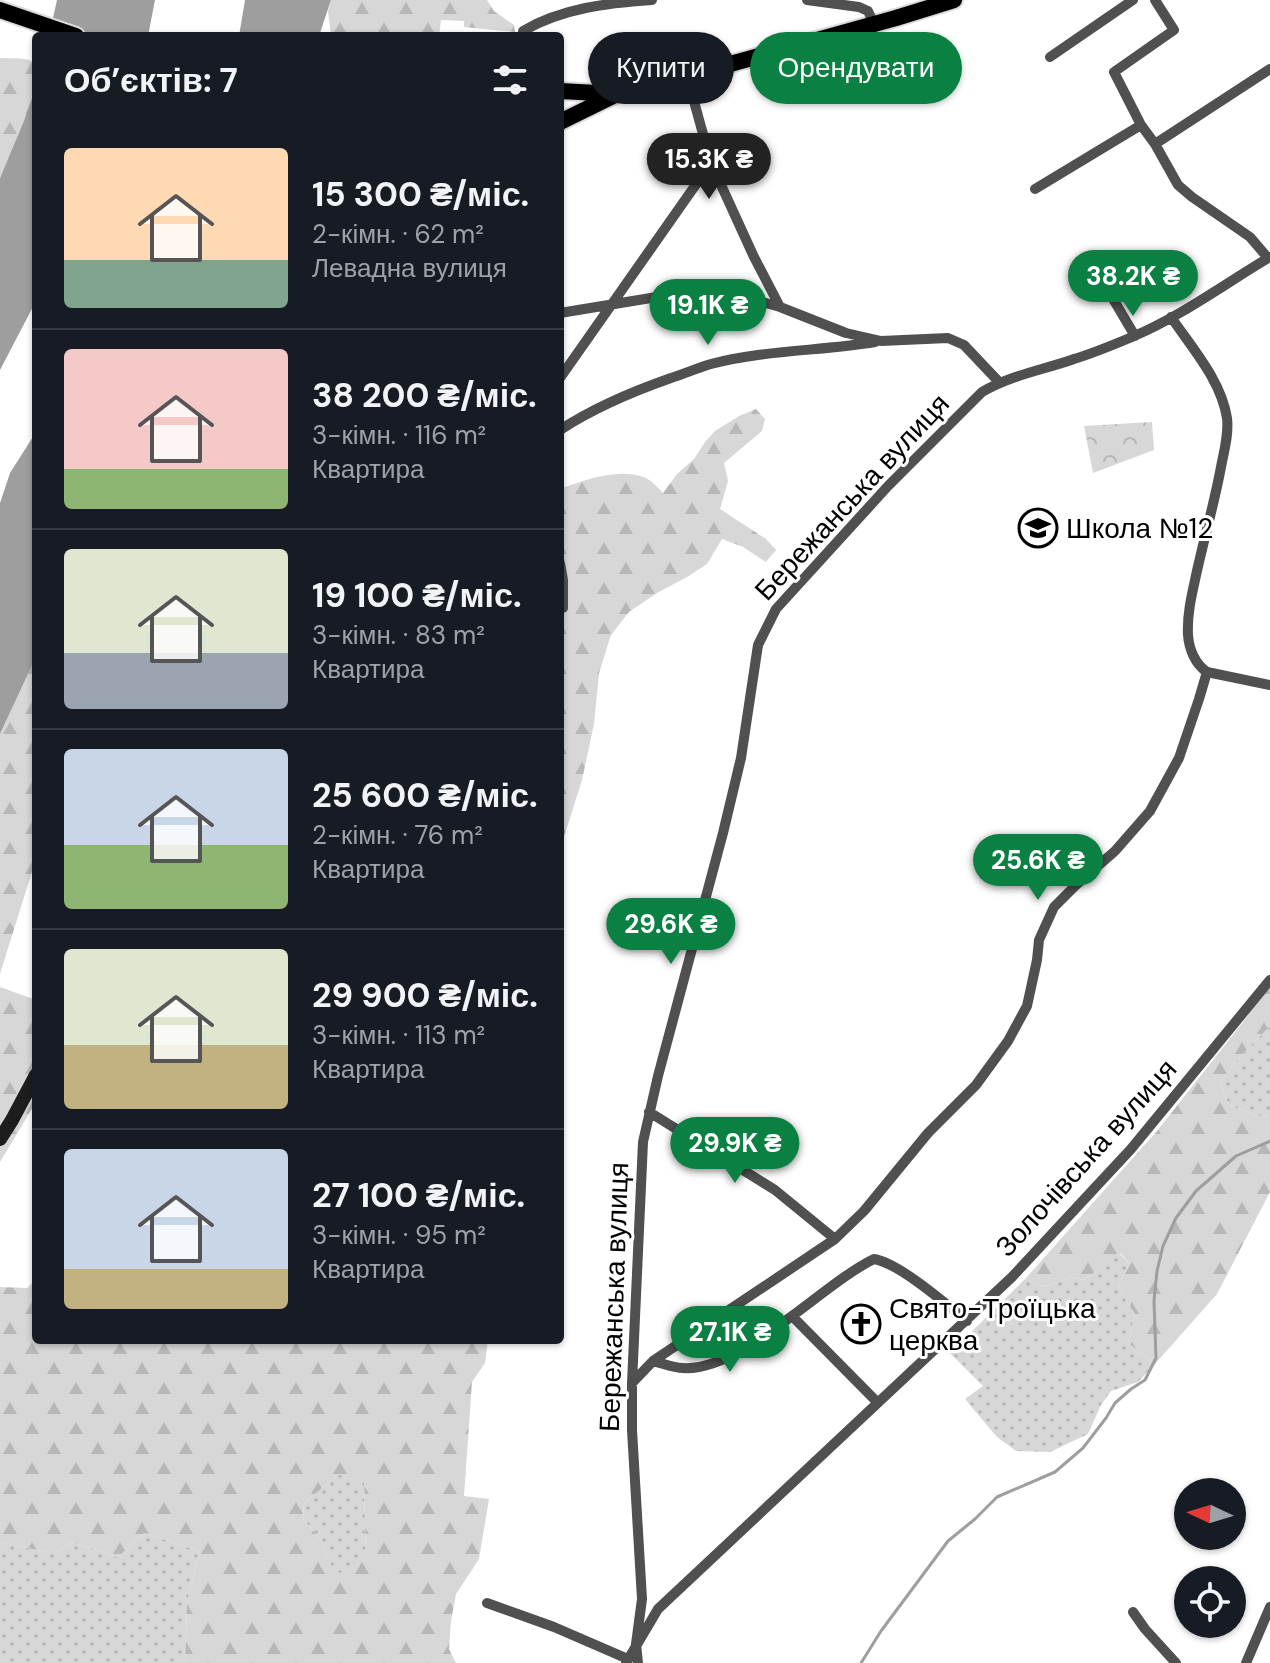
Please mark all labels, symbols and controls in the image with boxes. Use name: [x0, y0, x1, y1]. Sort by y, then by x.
chip: Купити: [588, 32, 734, 104]
chip: Орендувати: [750, 32, 962, 104]
text: Об’єктів: 7: [64, 58, 238, 103]
icon: filters: [488, 58, 532, 102]
pin: 15.3K ₴: [635, 133, 783, 201]
text: 15.3K ₴: [665, 142, 753, 176]
text: 15 300 ₴/міс.: [312, 172, 529, 217]
icon: home: [128, 180, 224, 276]
text: 2-кімн. · 62 m²: [312, 217, 484, 251]
pin: 38.2K ₴: [1059, 250, 1207, 318]
text: Левадна вулиця: [312, 251, 507, 285]
text: 38.2K ₴: [1086, 259, 1180, 293]
pin: 19.1K ₴: [634, 279, 782, 347]
text: 19.1K ₴: [668, 288, 748, 322]
text: 38 200 ₴/міс.: [312, 373, 537, 418]
icon: home: [128, 381, 224, 477]
street label: Бережанська вулиця: [746, 386, 958, 608]
text: 3-кімн. · 116 m²: [312, 418, 486, 452]
text: Квартира: [312, 452, 424, 486]
school or university icon: Школа №12: [1017, 507, 1059, 549]
place label: Школа №12: [1066, 510, 1213, 547]
text: 19 100 ₴/міс.: [312, 573, 521, 618]
icon: home: [128, 581, 224, 677]
text: 3-кімн. · 83 m²: [312, 618, 485, 652]
text: Квартира: [312, 652, 424, 686]
text: 25 600 ₴/міс.: [312, 773, 537, 818]
icon: home: [128, 781, 224, 877]
text: 2-кімн. · 76 m²: [312, 818, 483, 852]
pin: 25.6K ₴: [964, 834, 1112, 902]
text: 25.6K ₴: [991, 843, 1085, 877]
text: Квартира: [312, 852, 424, 886]
pin: 29.6K ₴: [597, 898, 745, 966]
text: 29.6K ₴: [624, 907, 718, 941]
text: 29 900 ₴/міс.: [312, 973, 538, 1018]
icon: home: [128, 981, 224, 1077]
text: 3-кімн. · 113 m²: [312, 1018, 485, 1052]
street label: Золочівська вулиця: [987, 1051, 1185, 1265]
text: Квартира: [312, 1052, 424, 1086]
pin: 29.9K ₴: [661, 1117, 809, 1185]
text: 29.9K ₴: [688, 1126, 782, 1160]
street label: Бережанська вулиця: [591, 1162, 637, 1432]
text: 27 100 ₴/міс.: [312, 1173, 525, 1218]
icon: home: [128, 1181, 224, 1277]
text: 3-кімн. · 95 m²: [312, 1218, 486, 1252]
text: Квартира: [312, 1252, 424, 1286]
place label: Свято-Троїцька церква: [889, 1290, 1096, 1359]
church icon: Свято-Троїцька церква: [840, 1303, 882, 1345]
pin: 27.1K ₴: [656, 1306, 804, 1374]
text: 27.1K ₴: [689, 1315, 771, 1349]
north arrow: [1174, 1478, 1246, 1550]
map controls: [1174, 1478, 1246, 1638]
button: locate: [1174, 1566, 1246, 1638]

